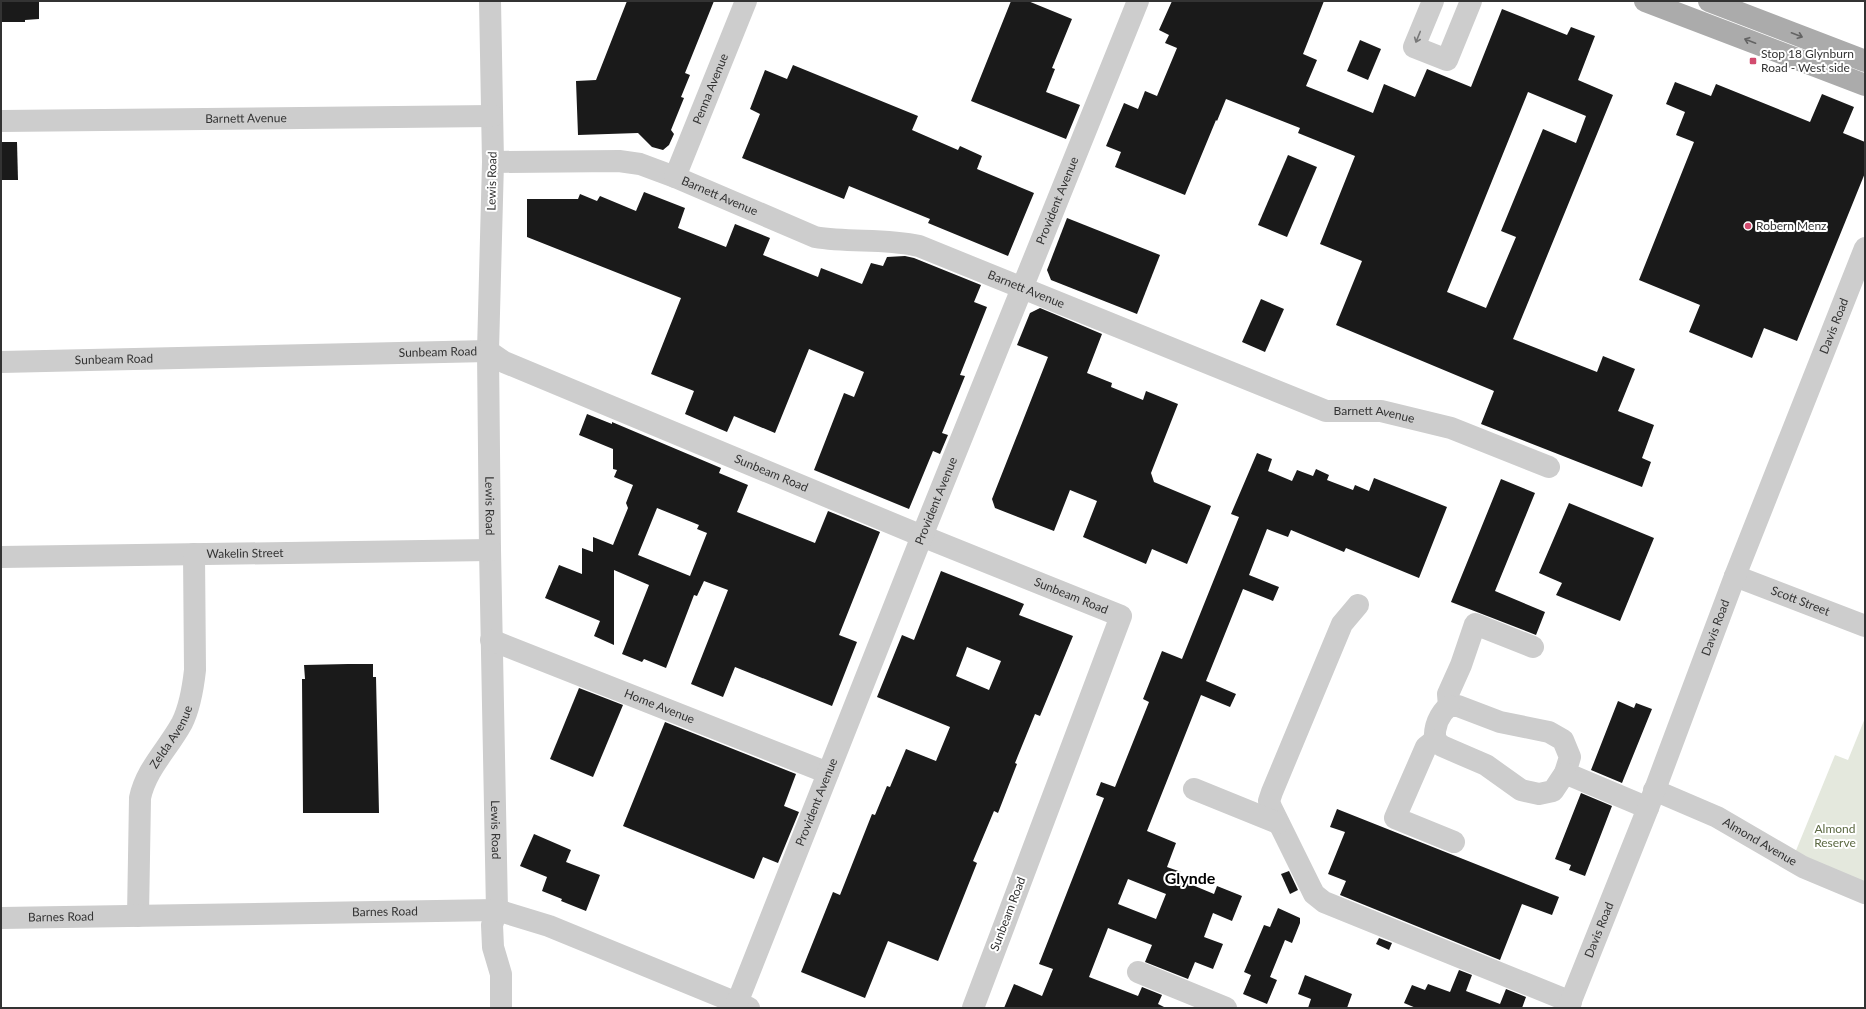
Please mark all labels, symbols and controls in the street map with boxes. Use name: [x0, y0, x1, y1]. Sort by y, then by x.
one-way arrow: [1414, 31, 1422, 43]
one-way arrow: [1791, 32, 1803, 40]
one-way arrow: [1745, 37, 1757, 45]
place label: Stop 18 Glynburn Road - West side: [1761, 46, 1854, 75]
street label: Penna Avenue: [689, 51, 731, 126]
marker: Stop 18 Glynburn Road - West side: [1748, 56, 1758, 66]
street label: Barnett Avenue: [205, 110, 287, 126]
street label: Lewis Road: [483, 151, 500, 211]
street label: Provident Avenue: [1033, 154, 1081, 247]
street label: Barnett Avenue: [679, 173, 760, 219]
place label: Robern Menz: [1756, 218, 1827, 233]
marker: Robern Menz: [1743, 221, 1753, 231]
street label: Barnett Avenue: [986, 267, 1067, 311]
street label: Davis Road: [1816, 296, 1851, 356]
street label: Sunbeam Road: [398, 343, 477, 360]
street label: Sunbeam Road: [75, 351, 153, 367]
street label: Barnett Avenue: [1334, 403, 1416, 426]
street label: Sunbeam Road: [732, 451, 811, 495]
street label: Provident Avenue: [911, 455, 960, 547]
street label: Lewis Road: [482, 476, 498, 536]
street label: Wakelin Street: [206, 545, 284, 561]
street label: Sunbeam Road: [1032, 574, 1110, 617]
street label: Scott Street: [1769, 583, 1833, 619]
street label: Davis Road: [1698, 597, 1733, 658]
street label: Home Avenue: [622, 685, 697, 727]
street label: Zelda Avenue: [146, 704, 195, 771]
street label: Provident Avenue: [792, 756, 840, 848]
street label: Lewis Road: [488, 800, 504, 860]
street label: Almond Avenue: [1720, 814, 1800, 869]
park label: Almond Reserve: [1814, 821, 1856, 850]
district label: Glynde: [1165, 868, 1216, 887]
street label: Sunbeam Road: [986, 875, 1029, 953]
street label: Davis Road: [1581, 900, 1617, 960]
street label: Barnes Road: [352, 903, 418, 919]
street label: Barnes Road: [28, 909, 94, 925]

